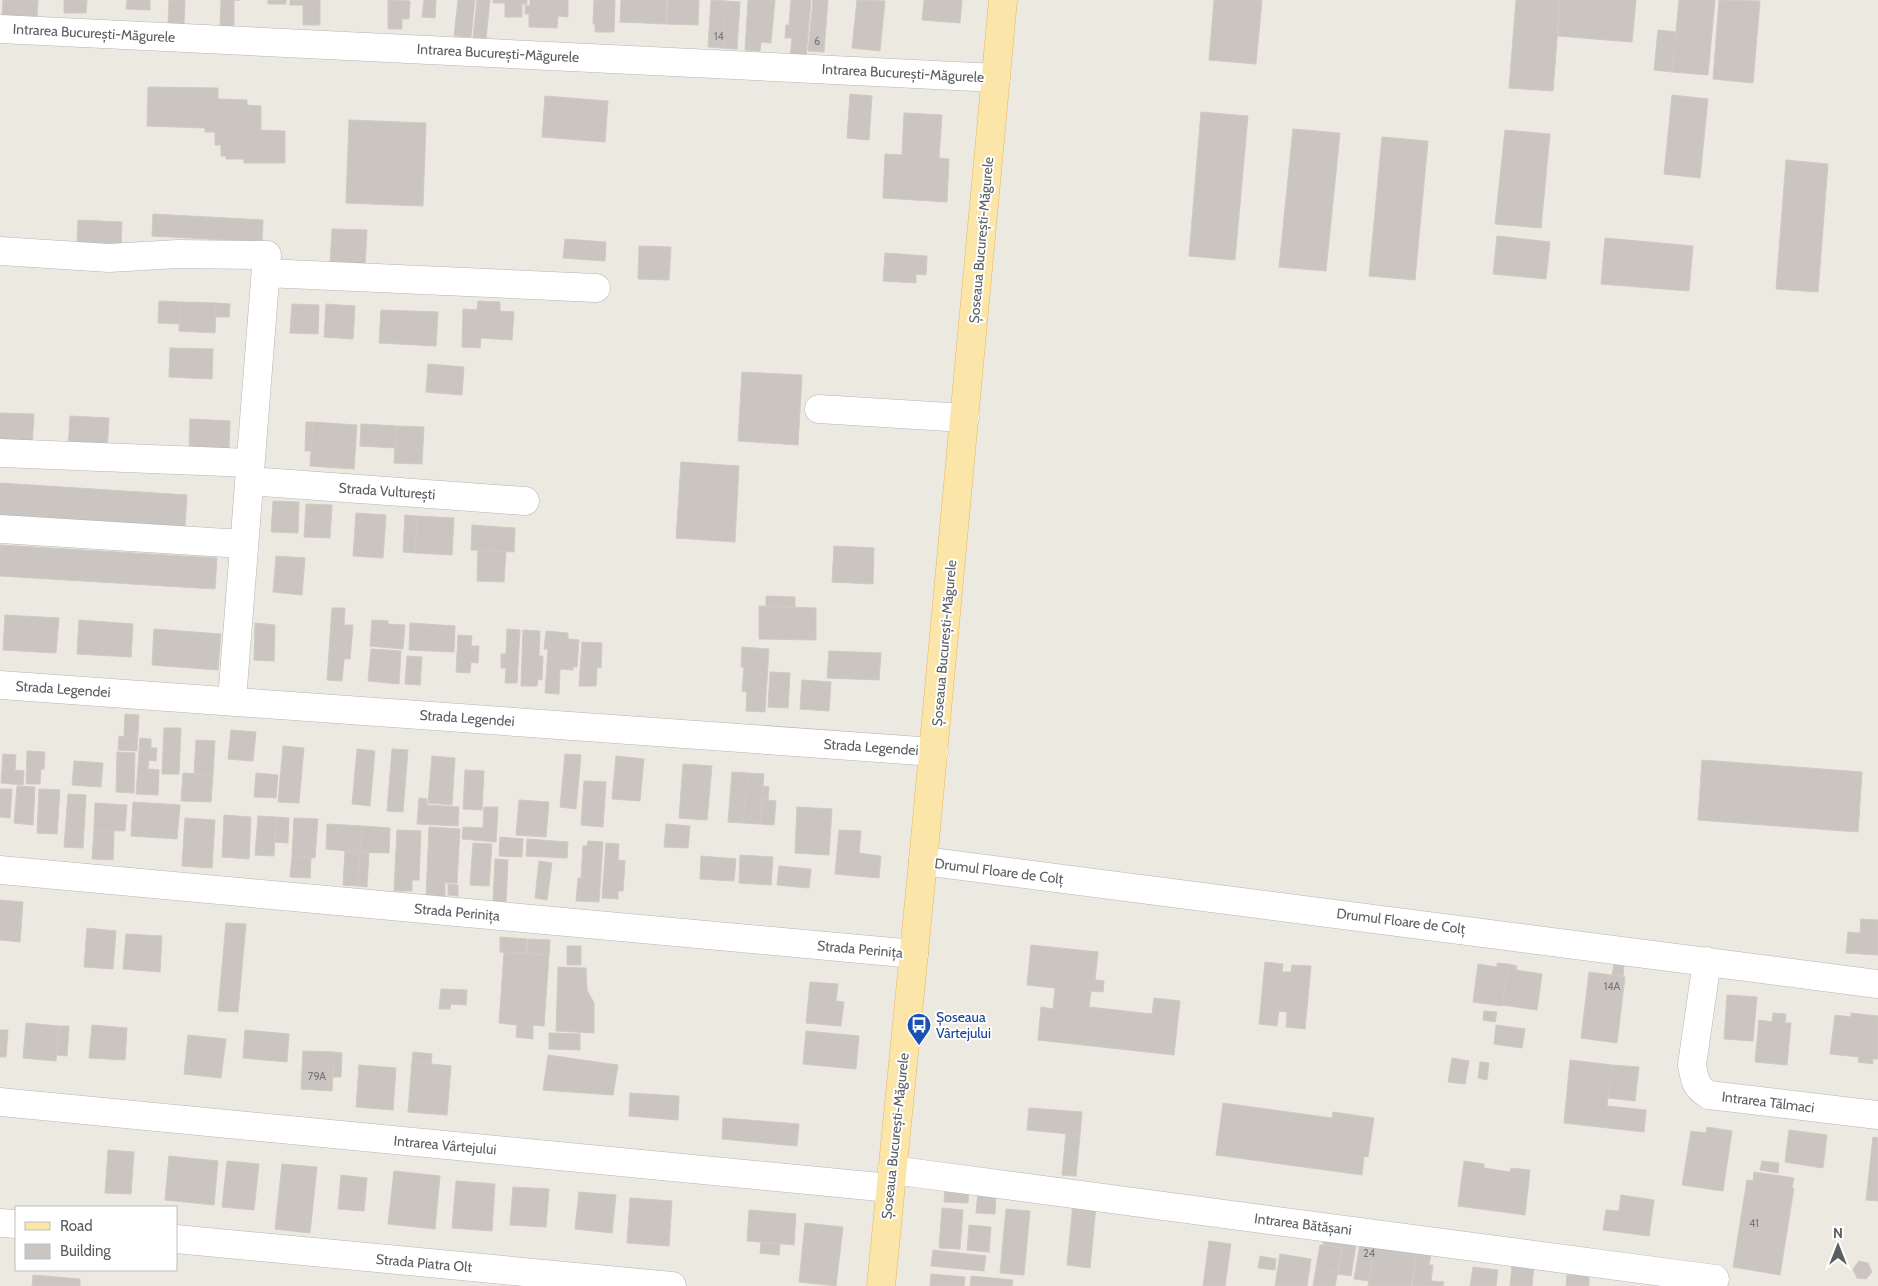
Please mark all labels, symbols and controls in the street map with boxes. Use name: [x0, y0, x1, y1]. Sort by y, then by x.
street label: Intrarea București-Măgurele: [12, 20, 176, 46]
house number: 14: [714, 29, 725, 43]
house number: 6: [814, 34, 820, 48]
street label: Intrarea București-Măgurele: [416, 40, 580, 66]
street label: Intrarea București-Măgurele: [821, 60, 985, 86]
street label: Șoseaua București-Măgurele: [965, 156, 997, 324]
street label: Strada Vulturești: [338, 479, 436, 503]
street label: Șoseaua București-Măgurele: [928, 559, 960, 727]
street label: Strada Legendei: [15, 677, 111, 701]
street label: Strada Legendei: [419, 706, 515, 730]
street label: Strada Legendei: [823, 735, 919, 759]
street label: Drumul Floare de Colț: [934, 854, 1065, 888]
street label: Strada Perinița: [413, 899, 501, 925]
street label: Drumul Floare de Colț: [1336, 904, 1467, 938]
street label: Strada Perinița: [816, 936, 904, 962]
house number: 14A: [1604, 979, 1621, 993]
place label: Șoseaua Vârtejului: [936, 1008, 991, 1042]
bus stop icon: Șoseaua Vârtejului: [906, 1012, 932, 1046]
street label: Șoseaua București-Măgurele: [877, 1052, 913, 1220]
house number: 79A: [308, 1069, 326, 1083]
street label: Intrarea Tălmaci: [1721, 1087, 1815, 1117]
street label: Intrarea Vârtejului: [393, 1132, 497, 1158]
legend: [15, 1206, 178, 1271]
street label: Intrarea Bătășani: [1253, 1209, 1353, 1239]
house number: 41: [1749, 1216, 1759, 1230]
text: Road: [60, 1217, 93, 1235]
north arrow: [1813, 1221, 1863, 1271]
text: N: [1833, 1224, 1843, 1242]
text: Building: [60, 1242, 111, 1260]
house number: 24: [1363, 1246, 1376, 1260]
street label: Strada Piatra Olt: [375, 1250, 473, 1276]

